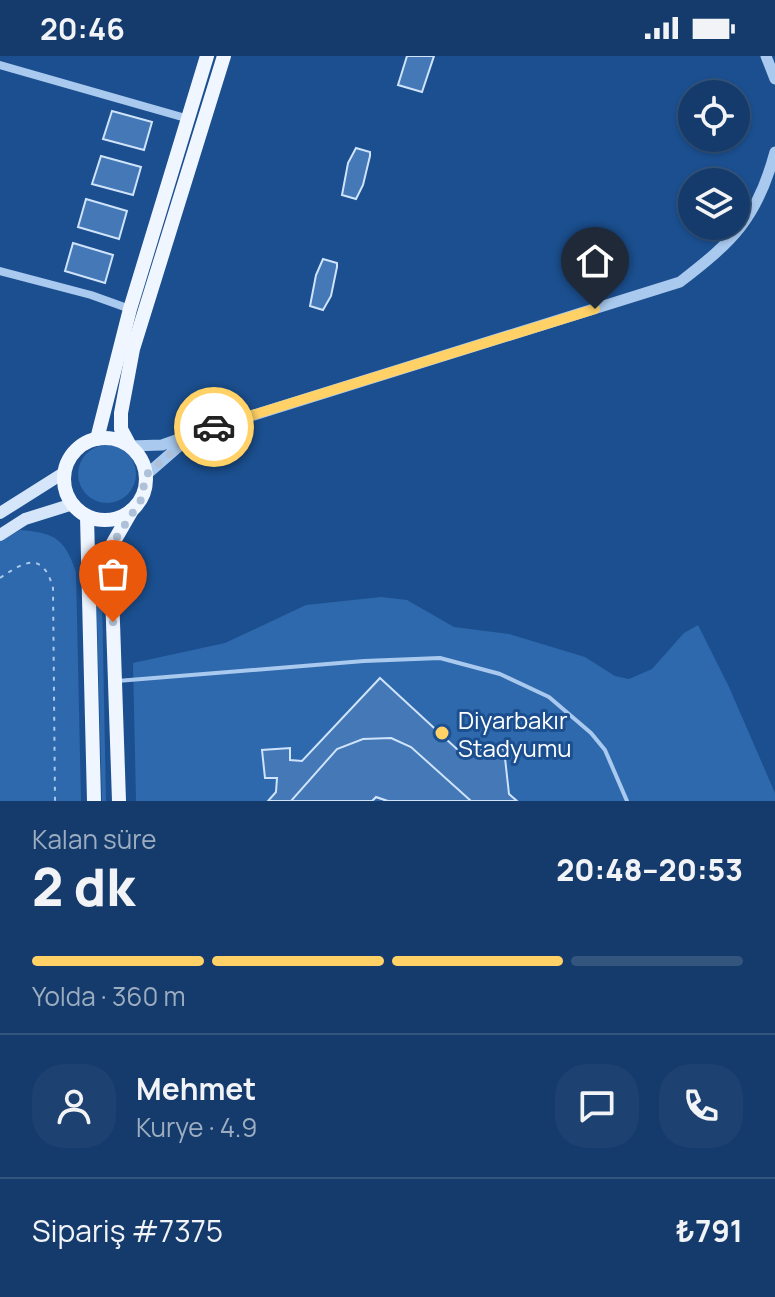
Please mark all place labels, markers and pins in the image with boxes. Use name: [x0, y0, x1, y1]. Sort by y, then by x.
pin: [561, 227, 629, 309]
pin: [79, 540, 147, 622]
place label: Diyarbakır Stadyumu: [458, 703, 572, 764]
marker: Diyarbakır Stadyumu: [433, 724, 451, 742]

